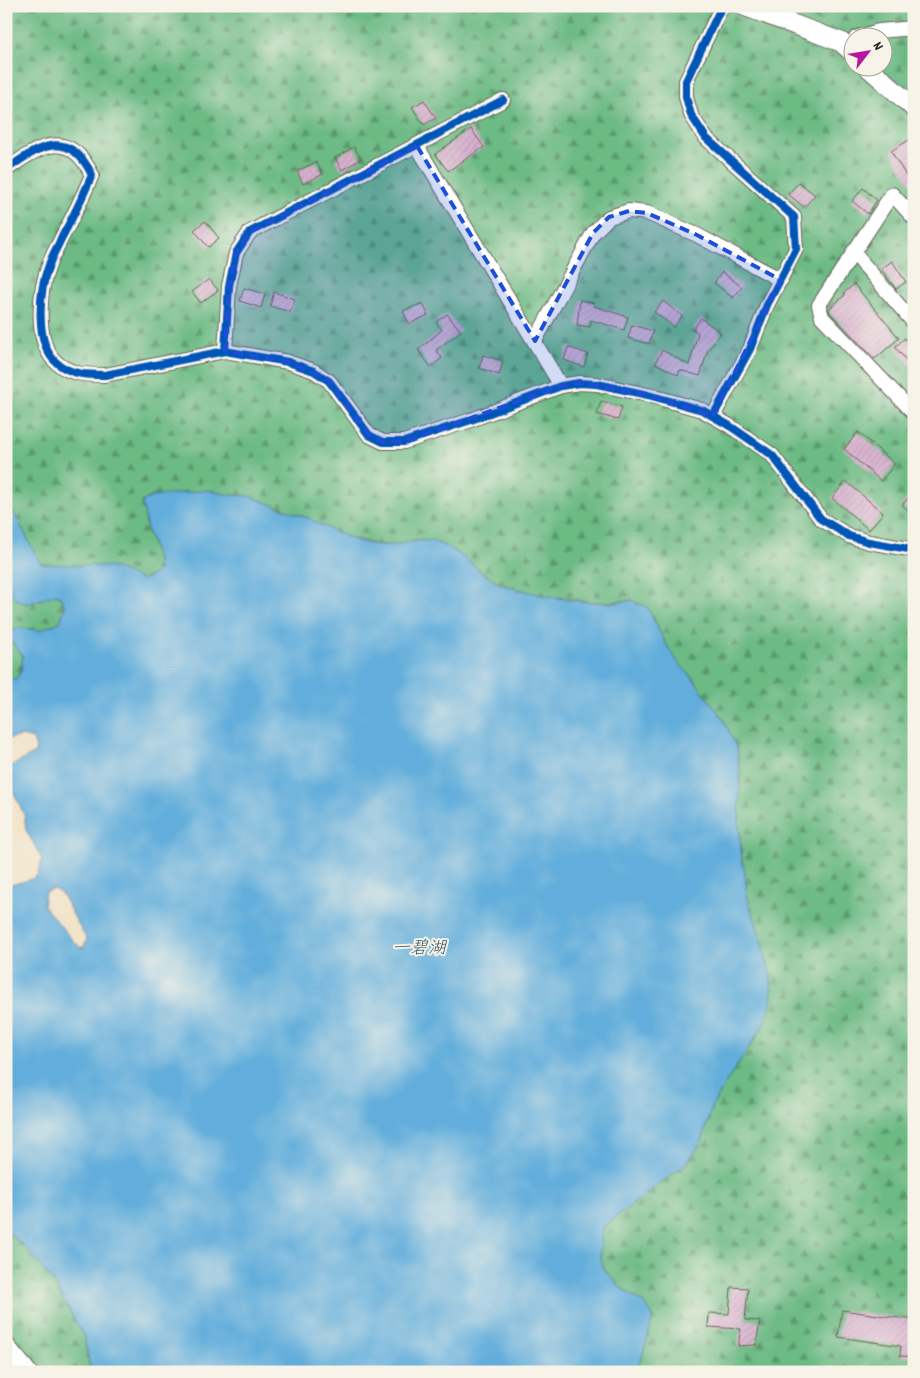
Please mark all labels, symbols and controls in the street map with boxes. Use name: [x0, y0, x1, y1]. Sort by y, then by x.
north arrow: [842, 28, 892, 78]
text: N: [867, 38, 888, 55]
water label: 一碧湖: [392, 937, 448, 962]

